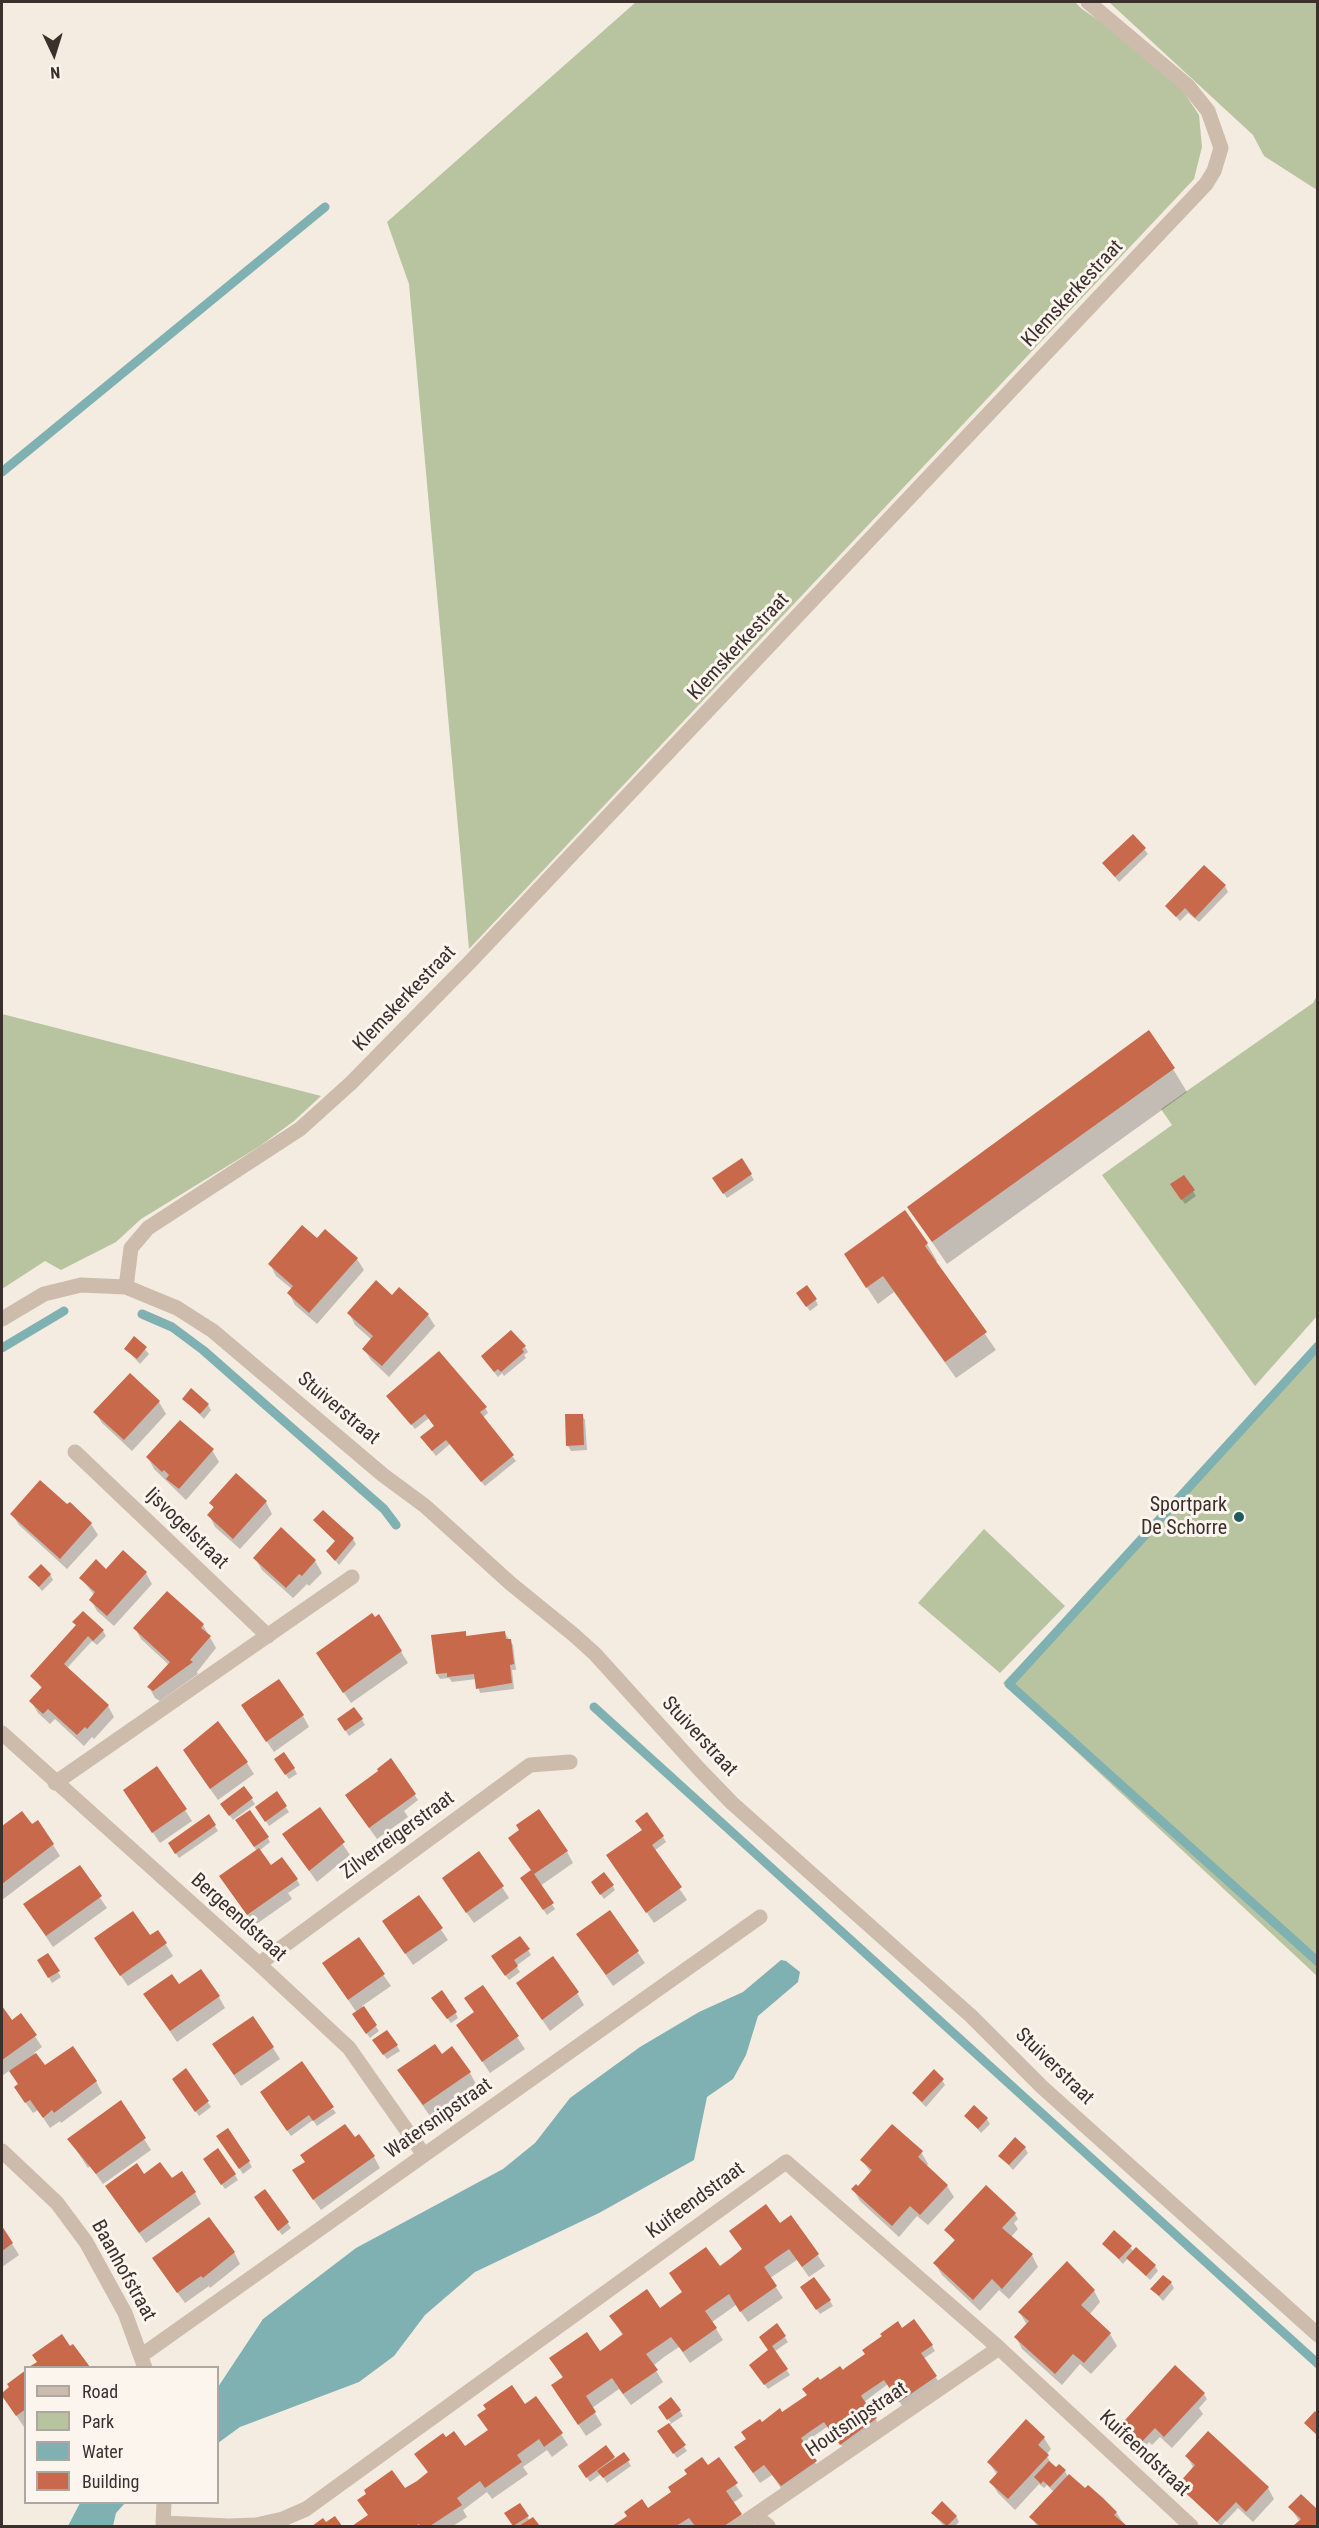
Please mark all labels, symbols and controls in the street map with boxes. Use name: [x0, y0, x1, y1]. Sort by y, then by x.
north arrow: [24, 24, 84, 84]
text: N: [50, 63, 61, 82]
street label: Klemskerkestraat: [1017, 236, 1129, 352]
street label: Klemskerkestraat: [683, 589, 795, 705]
street label: Klemskerkestraat: [349, 941, 461, 1057]
street label: Stuiverstraat: [292, 1368, 384, 1450]
street label: Ijsvogelstraat: [139, 1483, 233, 1575]
place label: Sportpark De Schorre: [1141, 1494, 1227, 1541]
marker: Sportpark De Schorre: [1232, 1510, 1246, 1524]
street label: Stuiverstraat: [656, 1692, 742, 1782]
street label: Zilverreigerstraat: [337, 1787, 459, 1885]
street label: Bergeendstraat: [185, 1869, 291, 1967]
street label: Stuiverstraat: [1010, 2024, 1098, 2110]
street label: Watersnipstraat: [381, 2073, 497, 2165]
street label: Kuifeendstraat: [642, 2157, 750, 2245]
street label: Baanhofstraat: [85, 2216, 161, 2326]
legend: [24, 2366, 219, 2504]
street label: Houtsnipstraat: [802, 2377, 912, 2463]
text: Road: [82, 2381, 118, 2402]
street label: Kuifeendstraat: [1094, 2406, 1194, 2502]
text: Park: [82, 2411, 114, 2432]
text: Water: [82, 2441, 123, 2462]
text: Building: [82, 2471, 139, 2492]

